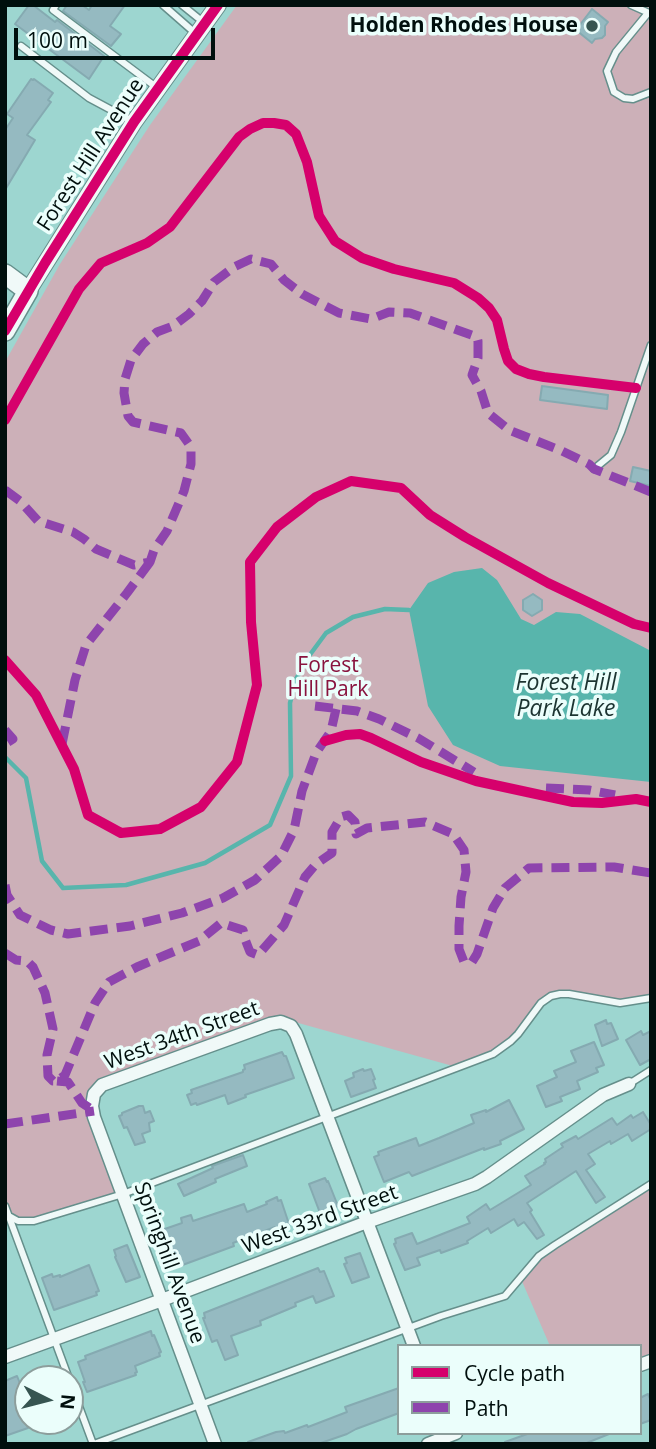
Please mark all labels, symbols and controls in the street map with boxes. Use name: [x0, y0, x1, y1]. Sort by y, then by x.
place label: Holden Rhodes House: [350, 13, 578, 39]
scale bar: [18, 14, 219, 58]
marker: Holden Rhodes House: [584, 18, 600, 34]
text: 100 m: [27, 26, 88, 54]
street label: Forest Hill Avenue: [32, 74, 150, 236]
park label: Forest Hill Park: [288, 653, 368, 703]
water label: Forest Hill Park Lake: [515, 669, 617, 723]
street label: West 34th Street: [101, 996, 263, 1076]
street label: Springhill Avenue: [128, 1179, 210, 1347]
street label: West 33rd Street: [239, 1180, 401, 1260]
legend: [397, 1344, 642, 1435]
text: Cycle path: [464, 1359, 565, 1387]
north arrow: [14, 1365, 84, 1435]
text: N: [54, 1393, 82, 1411]
text: Path: [464, 1394, 509, 1422]

